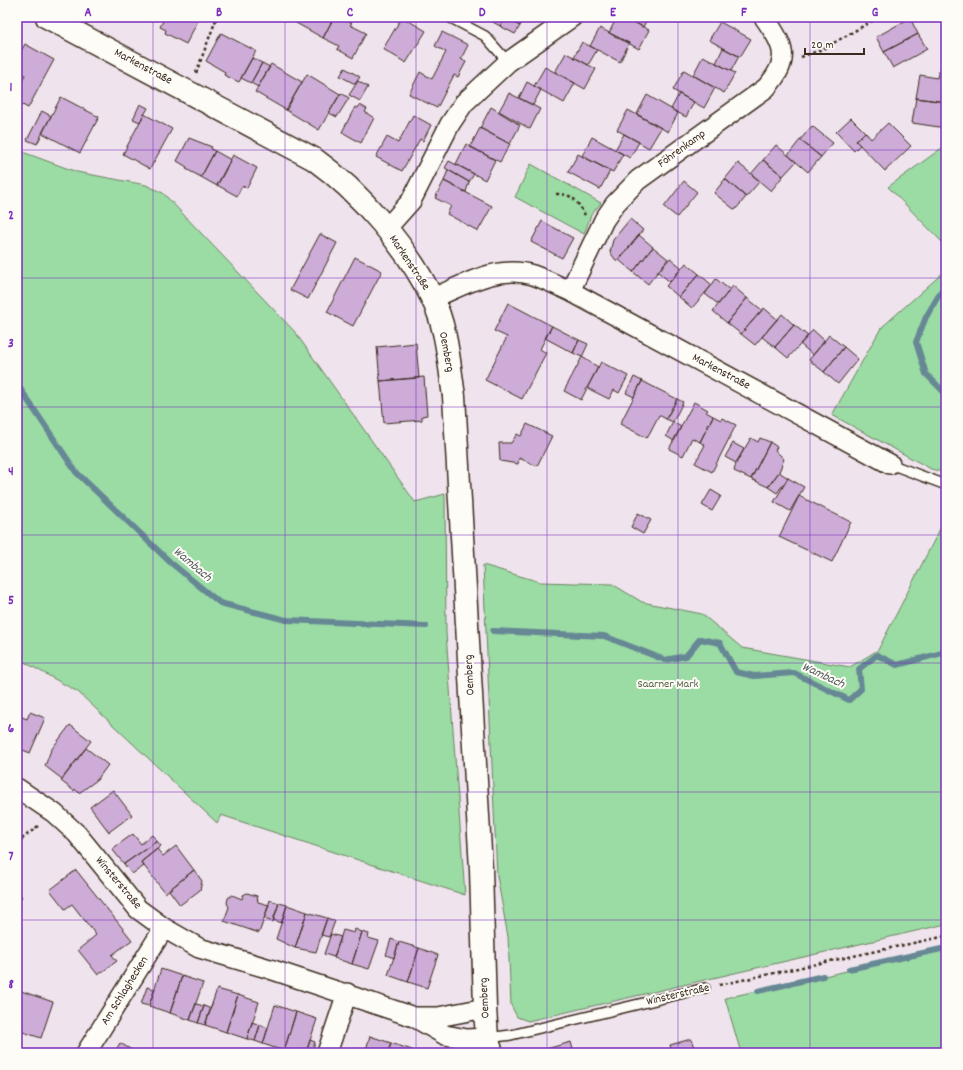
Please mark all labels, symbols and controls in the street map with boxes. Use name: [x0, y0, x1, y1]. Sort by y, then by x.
text: A: [84, 4, 92, 23]
text: B: [216, 4, 222, 23]
text: C: [347, 4, 354, 23]
text: D: [479, 4, 486, 23]
text: E: [610, 4, 617, 23]
text: F: [741, 4, 747, 23]
text: G: [872, 4, 879, 23]
scale bar: [805, 30, 864, 56]
text: 20 m: [811, 37, 834, 54]
street label: Markenstraße: [111, 45, 175, 89]
text: 1: [10, 79, 13, 98]
street label: Föhrenkamp: [654, 126, 710, 172]
text: 2: [8, 207, 14, 226]
street label: Markenstraße: [384, 232, 434, 294]
street label: Oemberg: [434, 330, 458, 374]
text: 3: [8, 335, 14, 354]
street label: Markenstraße: [689, 350, 753, 394]
text: 4: [8, 463, 14, 482]
water label: Wambach: [169, 543, 216, 588]
text: 5: [8, 592, 14, 611]
street label: Oemberg: [460, 654, 480, 696]
water label: Wambach: [798, 658, 849, 695]
park label: Saarner Mark: [637, 676, 699, 693]
text: 6: [8, 720, 15, 739]
text: 7: [9, 848, 14, 867]
street label: Winsterstraße: [91, 853, 145, 913]
street label: Am Schlaghecken: [97, 953, 153, 1029]
text: 8: [8, 976, 14, 995]
street label: Oemberg: [475, 977, 495, 1019]
street label: Winsterstraße: [645, 979, 711, 1011]

